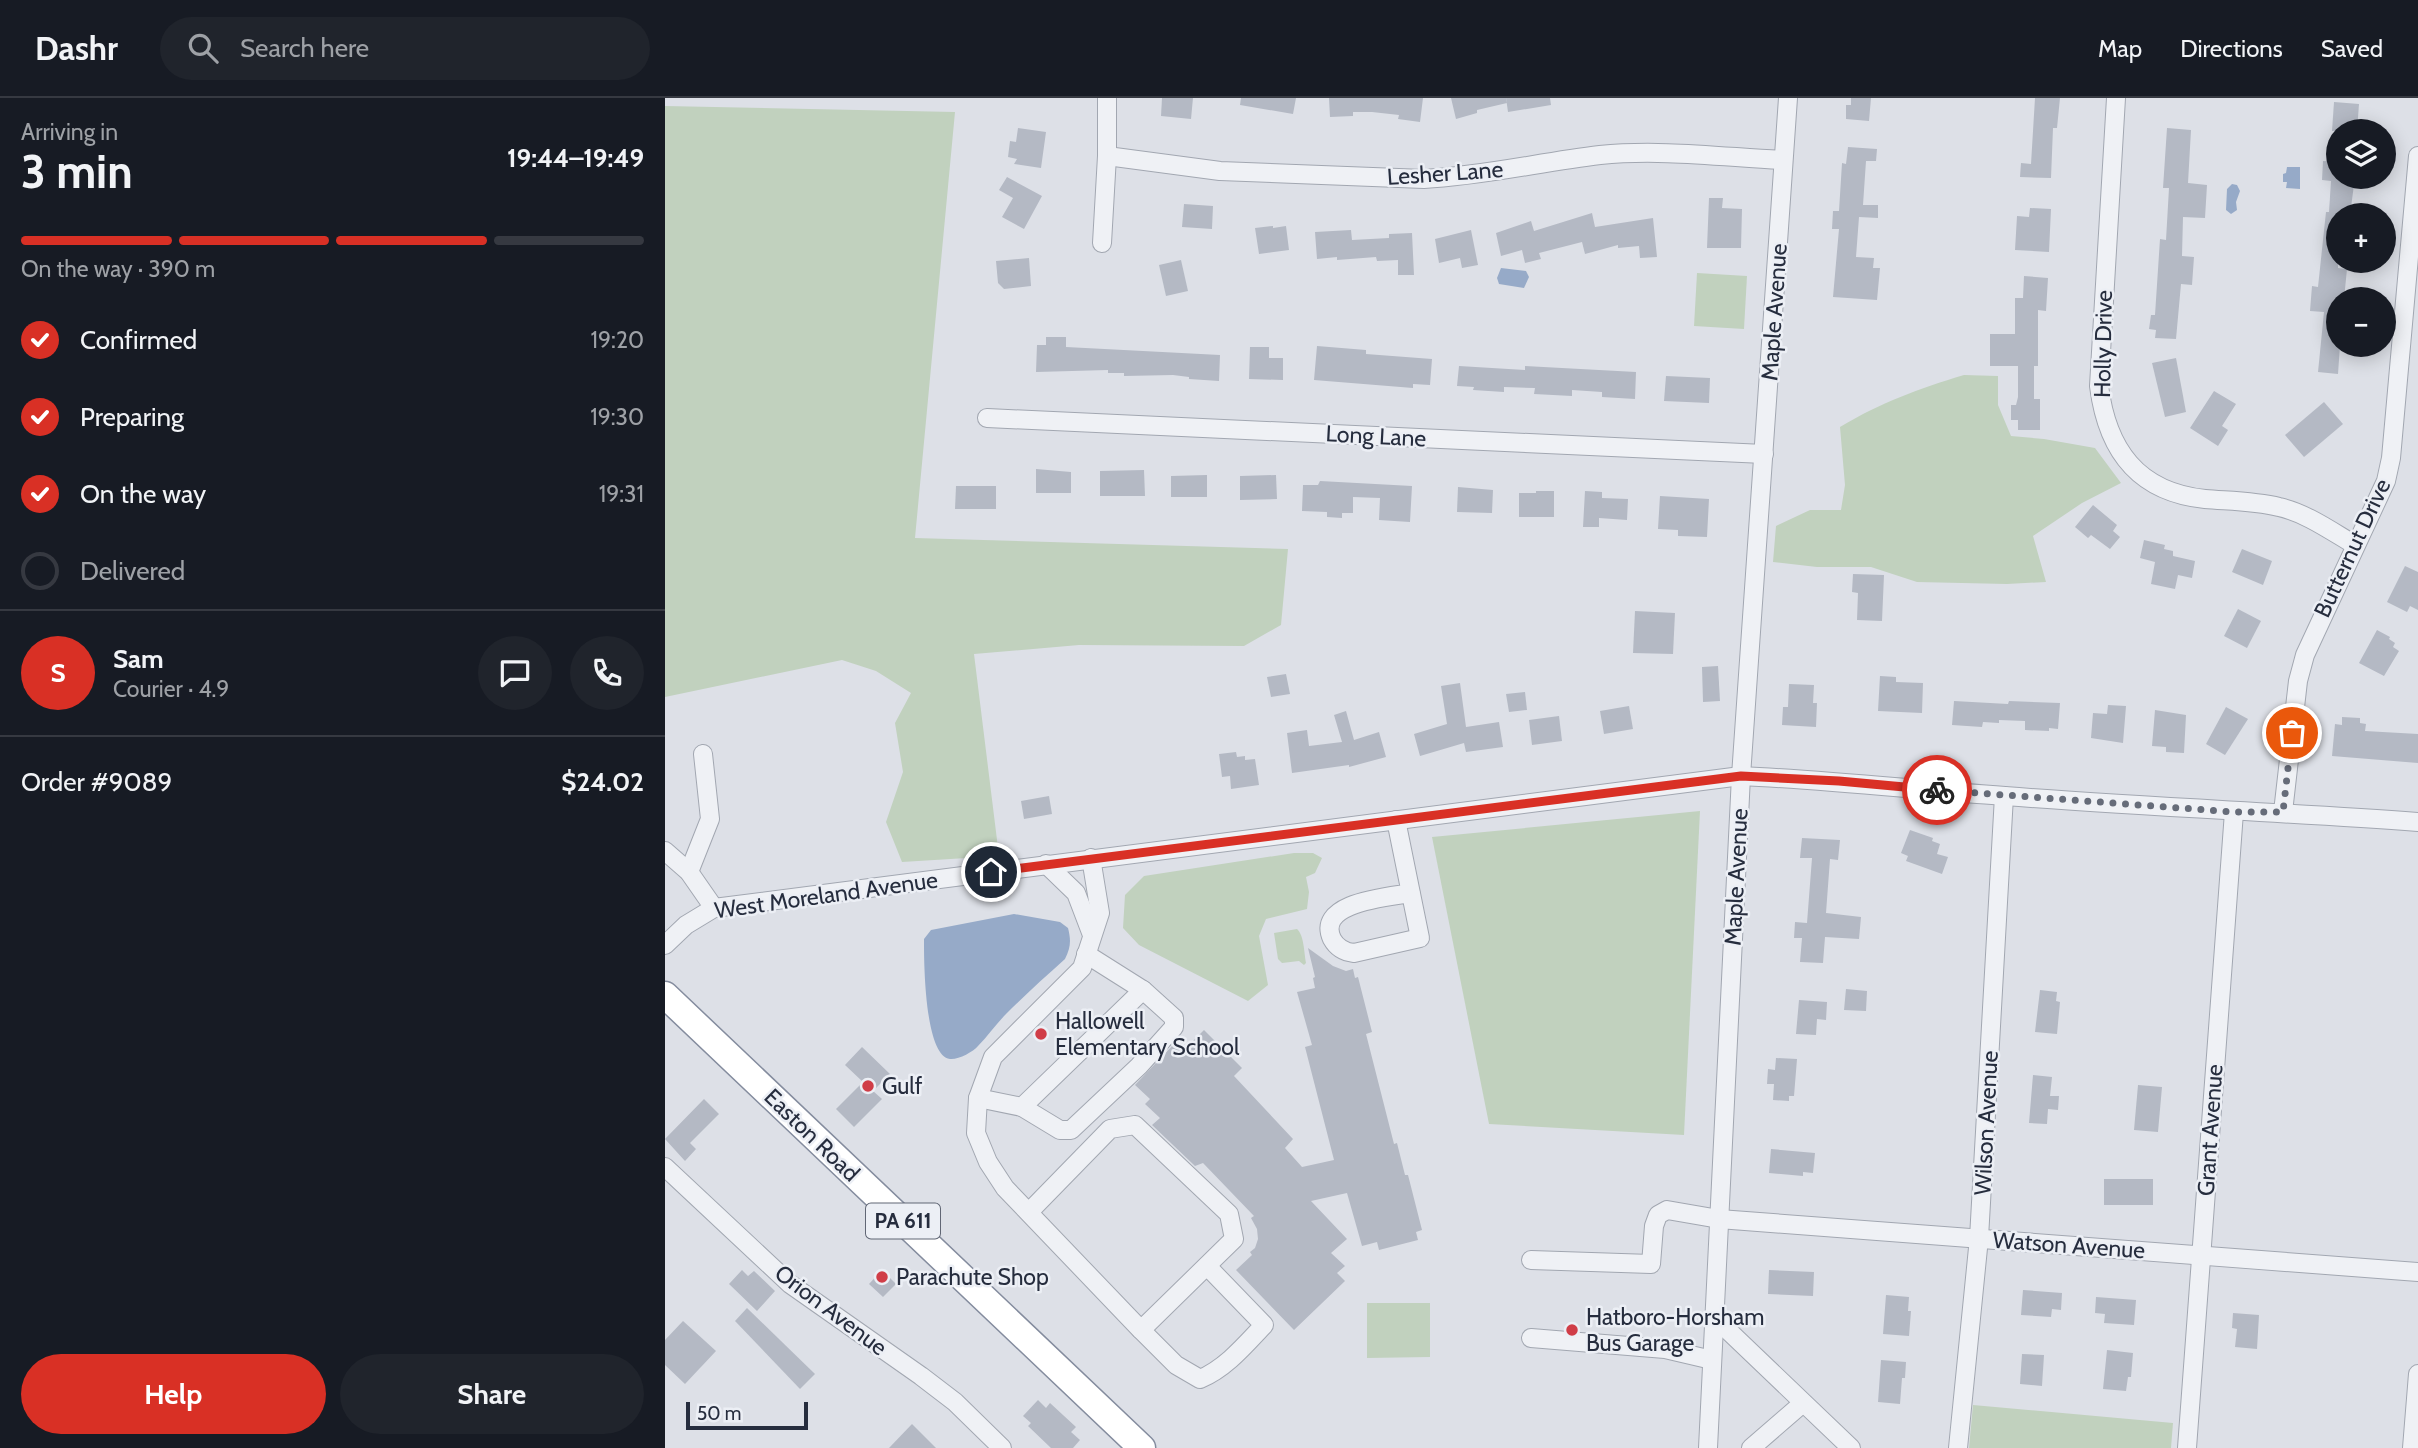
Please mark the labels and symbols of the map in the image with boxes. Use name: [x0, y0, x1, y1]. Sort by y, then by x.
street label: Lesher Lane: [1386, 155, 1504, 191]
street label: Maple Avenue: [1755, 242, 1793, 382]
street label: Holly Drive: [2088, 290, 2118, 398]
street label: Long Lane: [1325, 419, 1427, 453]
street label: Butternut Drive: [2308, 474, 2396, 622]
pin: [2262, 703, 2322, 763]
courier: [1902, 755, 1972, 825]
street label: Maple Avenue: [1718, 807, 1754, 946]
pin: [961, 842, 1021, 902]
street label: West Moreland Avenue: [713, 865, 940, 925]
place label: Hallowell Elementary School: [1055, 1007, 1240, 1061]
marker: Hallowell Elementary School: [1033, 1026, 1049, 1042]
street label: Wilson Avenue: [1968, 1050, 2004, 1196]
street label: Grant Avenue: [2191, 1063, 2229, 1197]
place label: Gulf: [882, 1072, 923, 1100]
marker: Gulf: [860, 1078, 876, 1094]
street label: Easton Road: [759, 1083, 865, 1187]
road number: PA 611: [866, 1204, 940, 1238]
street label: Watson Avenue: [1992, 1226, 2146, 1264]
street label: Orion Avenue: [769, 1259, 893, 1361]
place label: Parachute Shop: [896, 1263, 1049, 1291]
marker: Parachute Shop: [874, 1269, 890, 1285]
place label: Hatboro-Horsham Bus Garage: [1586, 1303, 1764, 1357]
marker: Hatboro-Horsham Bus Garage: [1564, 1322, 1580, 1338]
scale bar: [686, 1399, 809, 1431]

